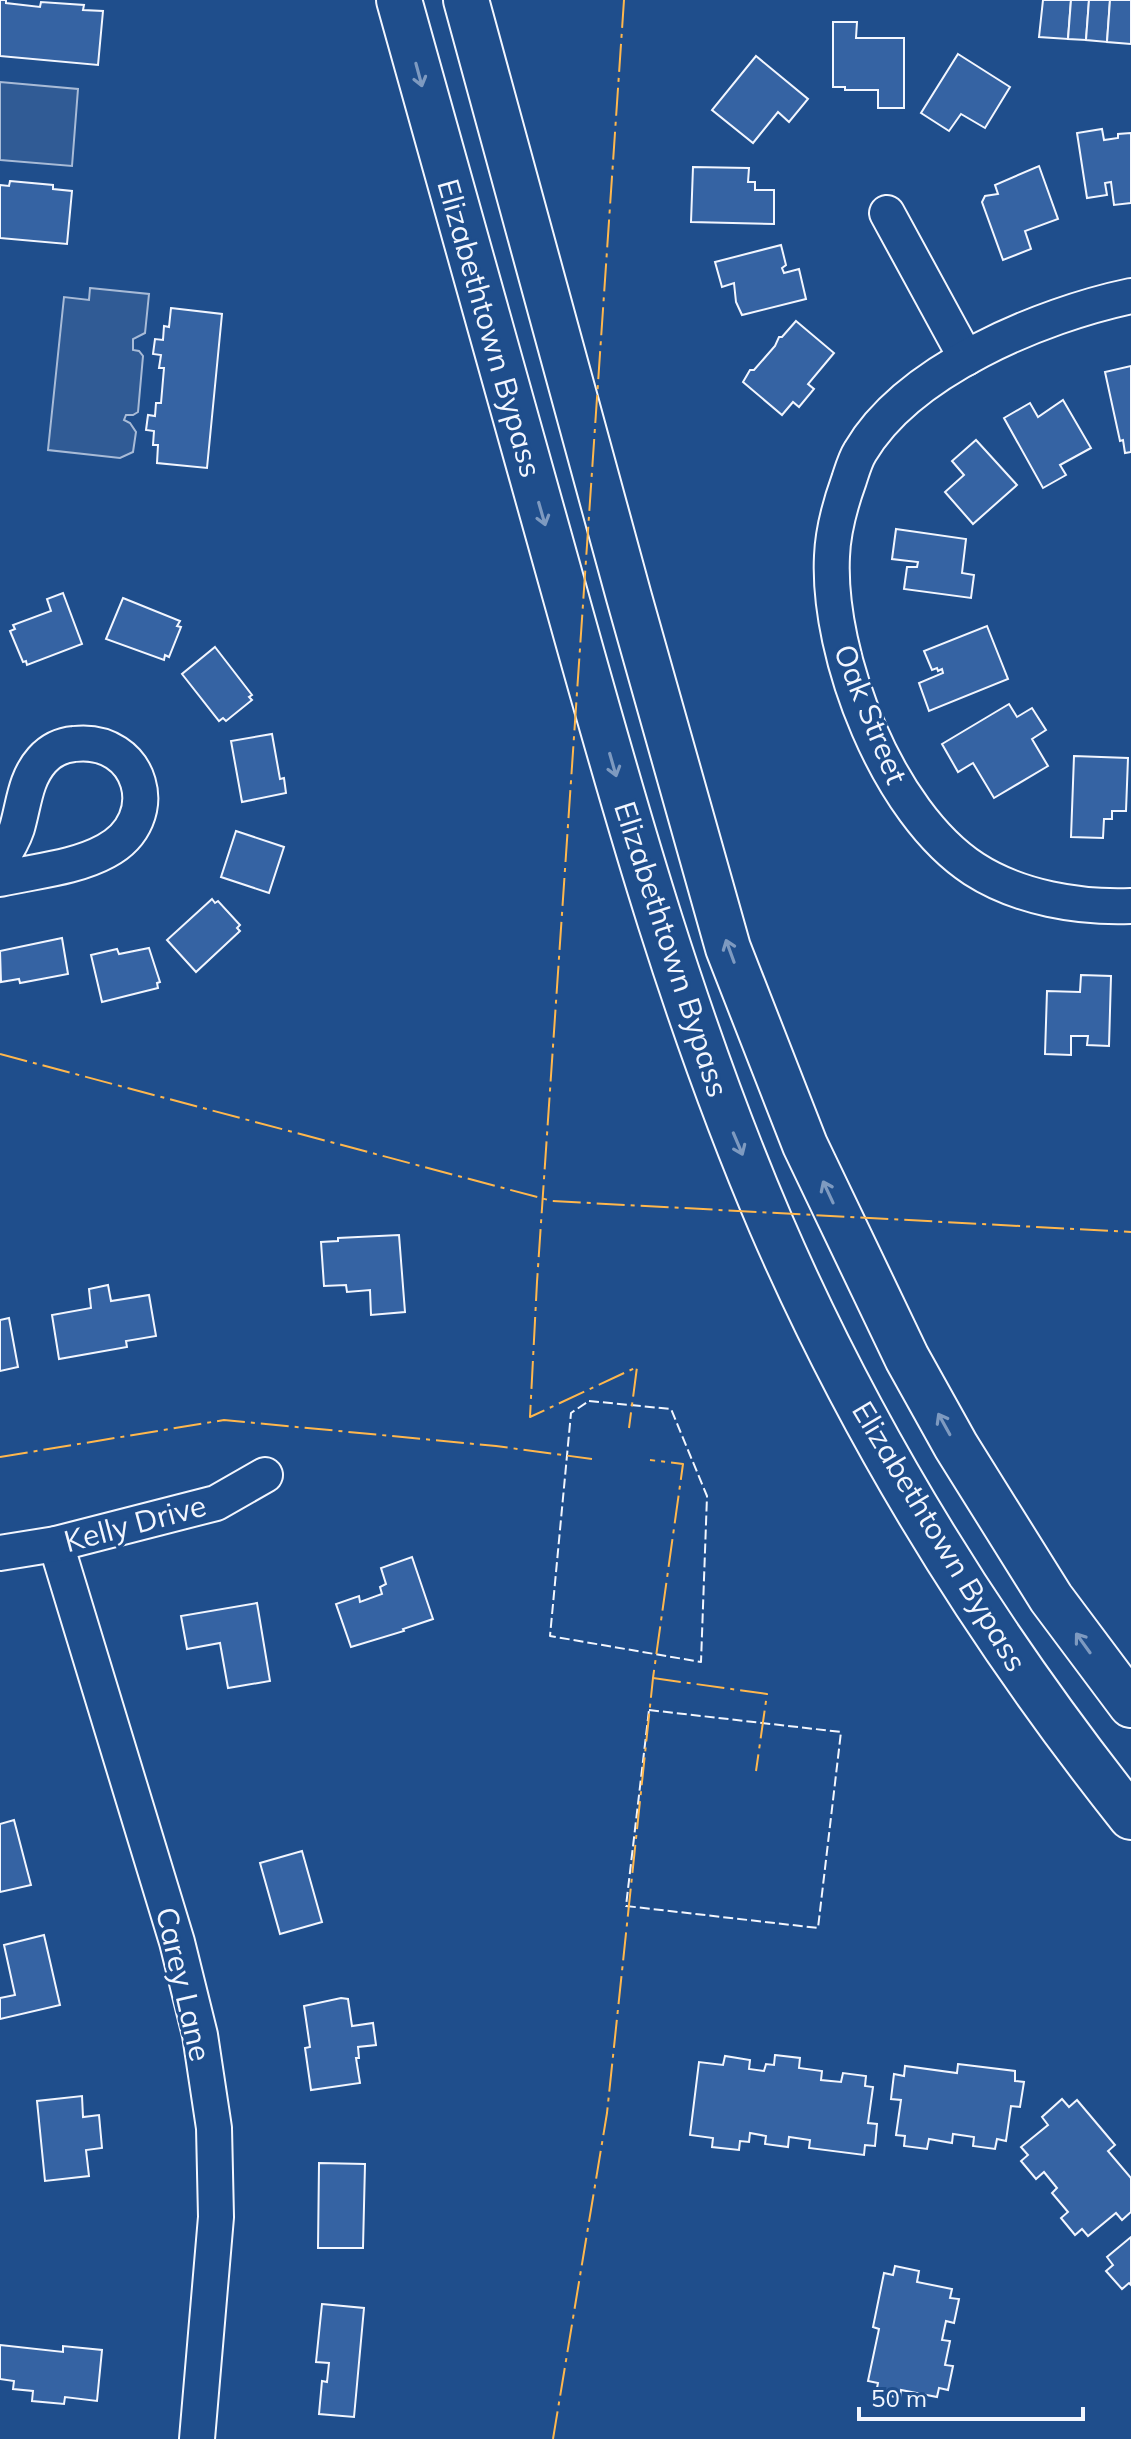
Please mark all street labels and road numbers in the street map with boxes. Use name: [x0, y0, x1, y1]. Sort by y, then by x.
street label: Elizabethtown Bypass: [429, 174, 551, 482]
street label: Oak Street: [826, 639, 916, 789]
street label: Elizabethtown Bypass: [606, 796, 738, 1102]
street label: Elizabethtown Bypass: [844, 1394, 1036, 1678]
street label: Kelly Drive: [60, 1486, 210, 1560]
street label: Carey Lane: [148, 1903, 220, 2065]

